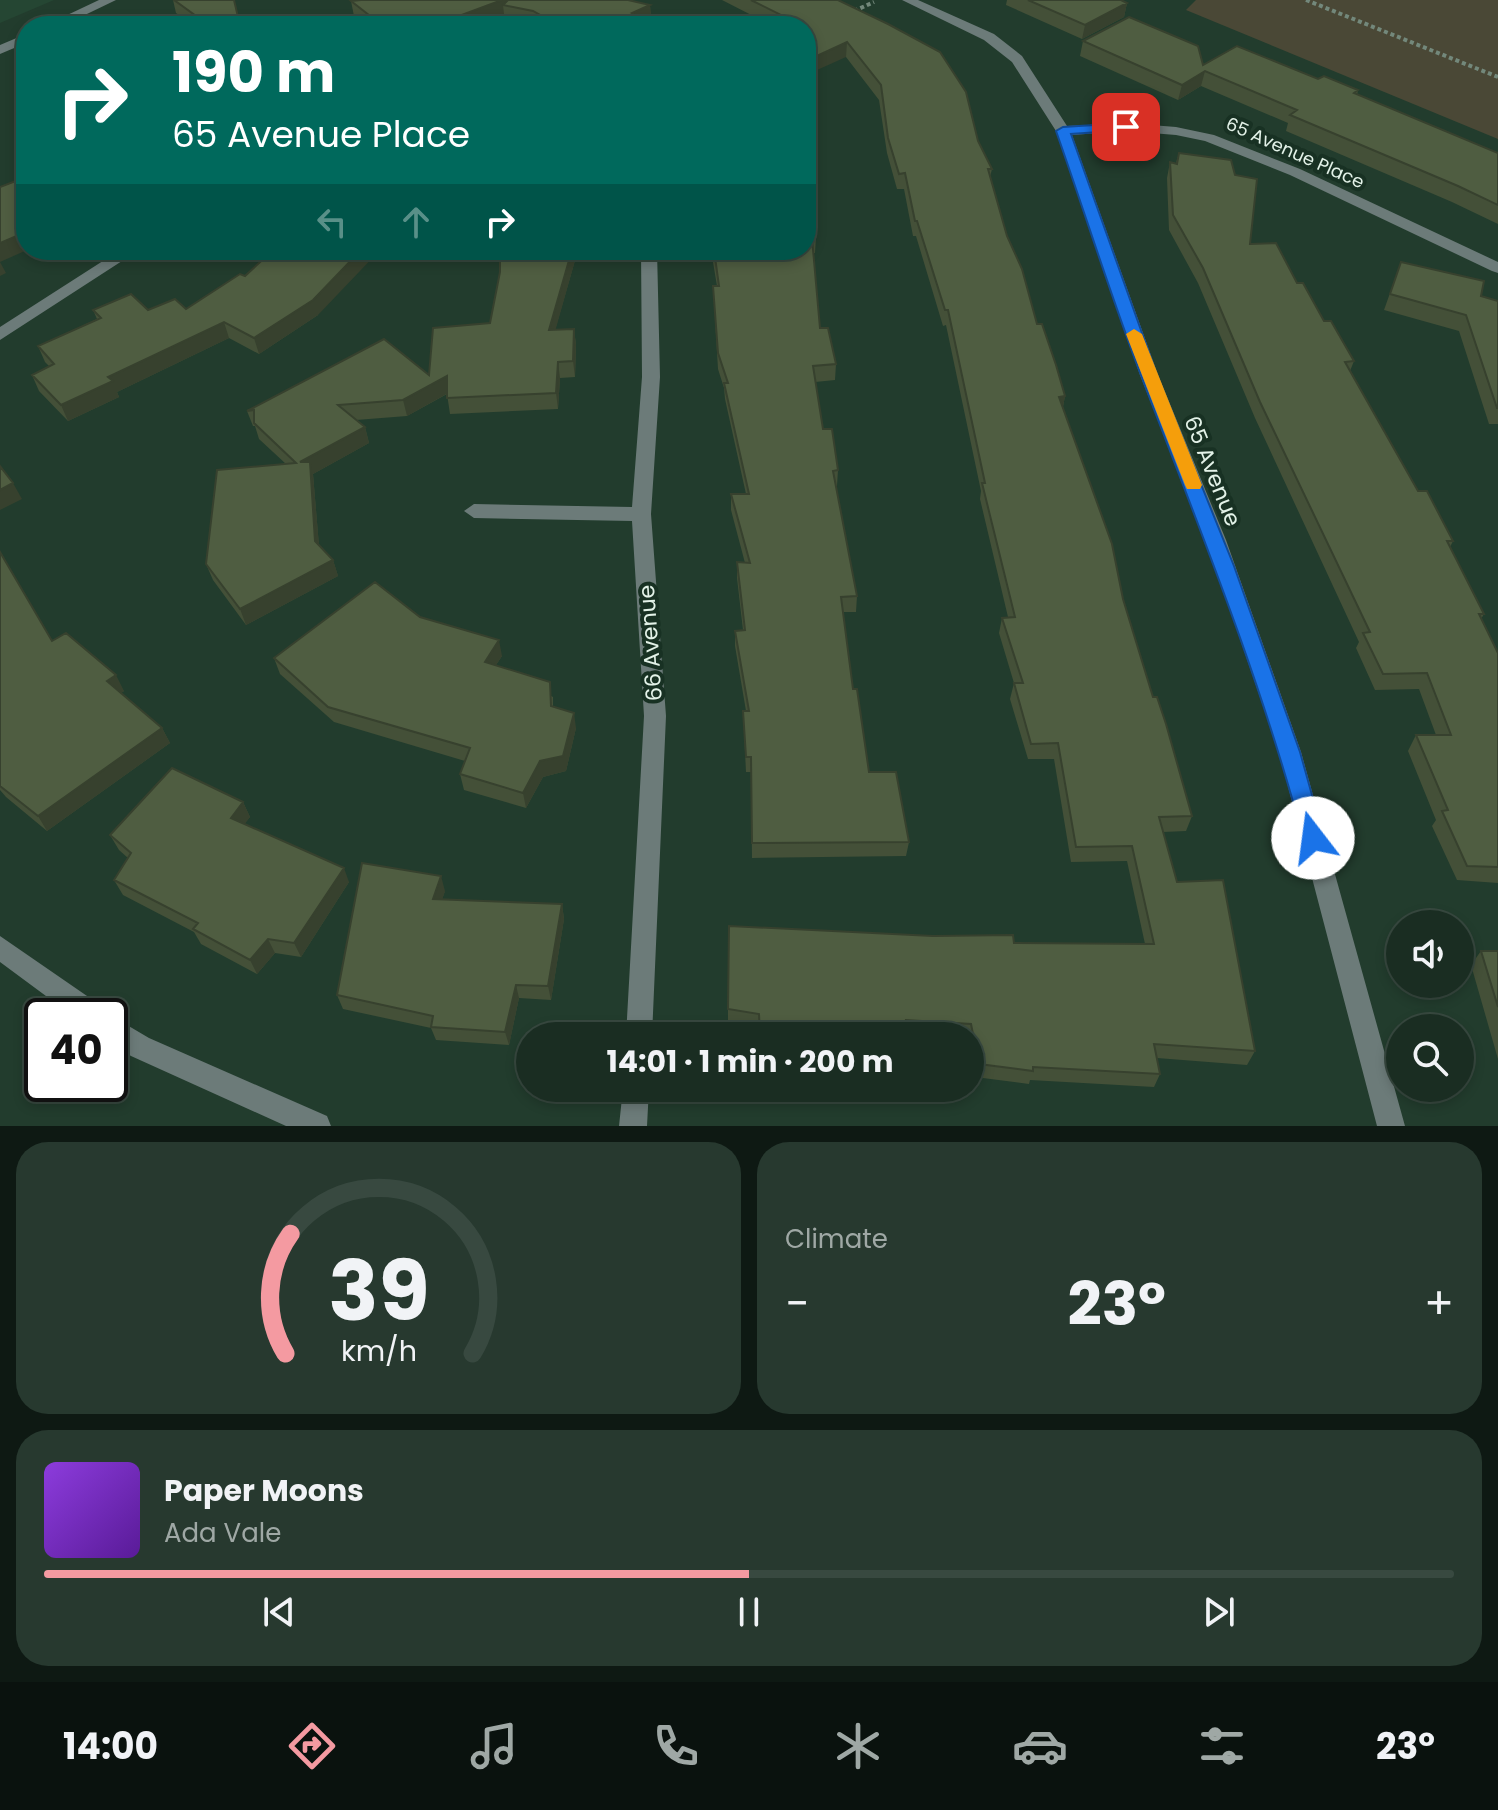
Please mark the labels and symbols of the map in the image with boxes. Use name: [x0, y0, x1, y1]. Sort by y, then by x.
pin: [1092, 93, 1160, 161]
street label: 65 Avenue Place: [1222, 111, 1368, 194]
street label: 65 Avenue: [1176, 411, 1249, 531]
street label: 66 Avenue: [631, 584, 670, 702]
position arrow: [1271, 796, 1355, 880]
speed limit sign: 40: [24, 998, 128, 1102]

